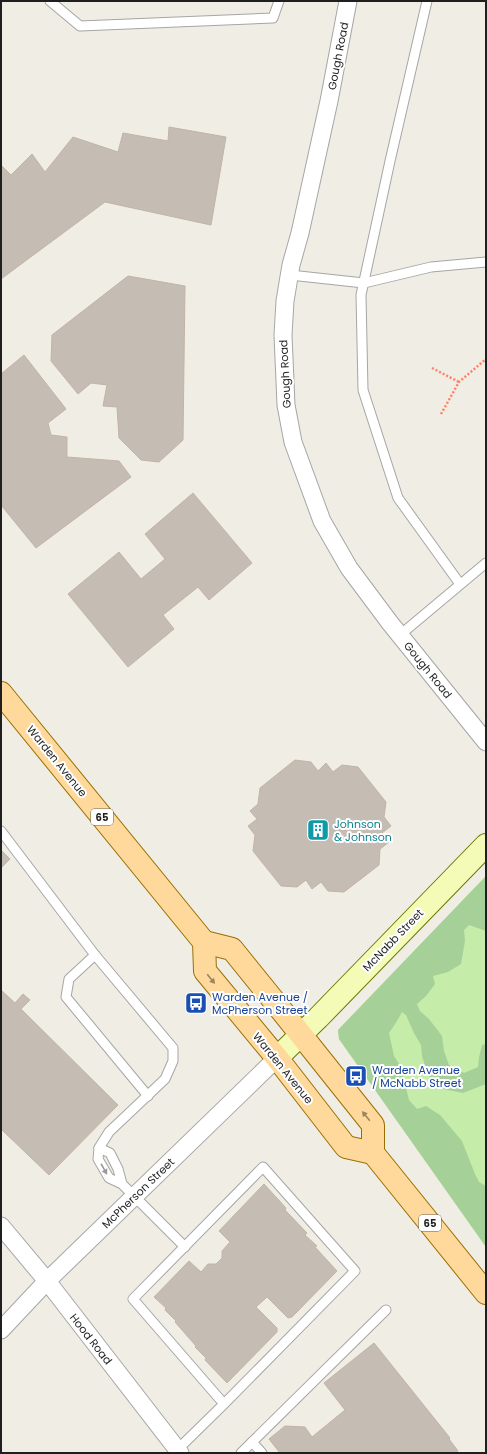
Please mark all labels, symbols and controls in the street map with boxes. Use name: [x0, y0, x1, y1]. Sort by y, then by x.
street label: Gough Road: [324, 21, 352, 91]
street label: Gough Road: [275, 339, 295, 409]
street label: Gough Road: [400, 638, 456, 702]
street label: Warden Avenue: [23, 722, 91, 800]
road number: 65: [91, 809, 113, 825]
place label: Johnson & Johnson: [334, 816, 392, 845]
building icon: Johnson & Johnson: [305, 817, 331, 843]
street label: McNabb Street: [359, 905, 427, 975]
one-way arrow: [206, 973, 215, 984]
place label: Warden Avenue / McPherson Street: [212, 989, 308, 1018]
bus stop icon: Warden Avenue / McPherson Street: [183, 990, 209, 1016]
street label: Warden Avenue: [249, 1029, 317, 1107]
place label: Warden Avenue / McNabb Street: [372, 1062, 462, 1091]
bus stop icon: Warden Avenue / McNabb Street: [343, 1063, 369, 1089]
one-way arrow: [361, 1111, 370, 1122]
street label: McPherson Street: [98, 1154, 178, 1232]
one-way arrow: [100, 1163, 107, 1175]
road number: 65: [419, 1215, 441, 1231]
street label: Hood Road: [66, 1310, 116, 1368]

